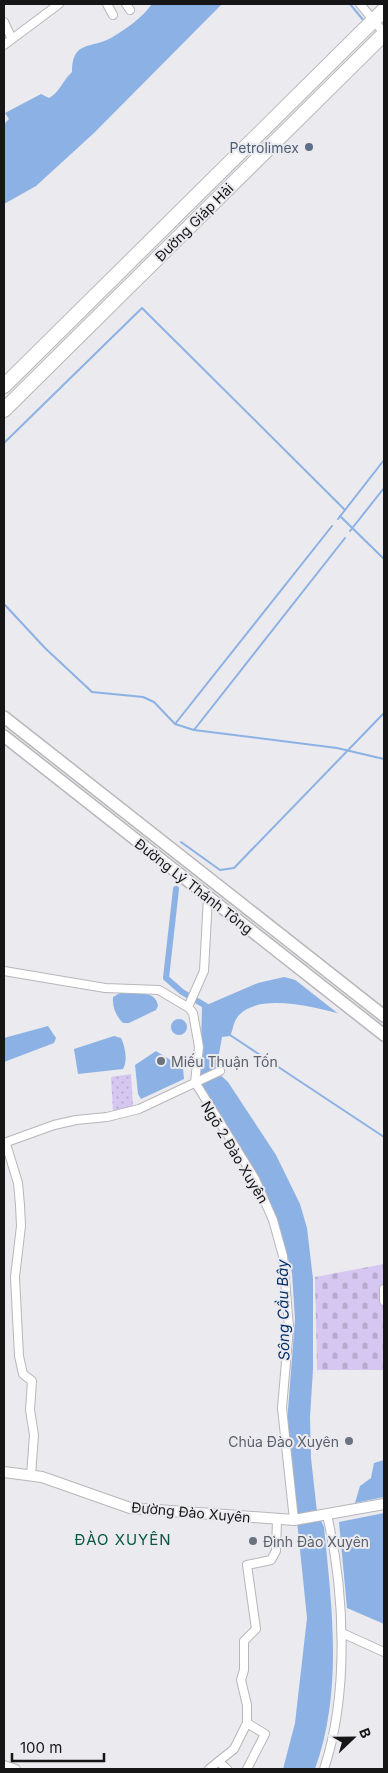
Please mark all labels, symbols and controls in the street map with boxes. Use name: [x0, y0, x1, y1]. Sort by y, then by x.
place label: Petrolimex: [229, 139, 299, 156]
marker: Petrolimex: [303, 141, 315, 153]
street label: Đường Giáp Hải: [151, 179, 237, 265]
street label: Đường Lý Thánh Tông: [132, 835, 256, 937]
place label: Miếu Thuận Tốn: [171, 1053, 278, 1070]
marker: Miếu Thuận Tốn: [155, 1055, 167, 1067]
street label: Ngõ 2 Đào Xuyên: [198, 1098, 272, 1206]
water label: Sông Cầu Bây: [273, 1259, 293, 1361]
place label: Chùa Đào Xuyên: [228, 1433, 339, 1450]
marker: Chùa Đào Xuyên: [343, 1435, 355, 1447]
street label: Đường Đào Xuyên: [131, 1498, 251, 1526]
district label: ĐÀO XUYÊN: [74, 1530, 172, 1549]
place label: Đình Đào Xuyên: [263, 1533, 369, 1550]
marker: Đình Đào Xuyên: [247, 1535, 259, 1547]
north arrow: [328, 1713, 378, 1763]
text: B: [356, 1725, 375, 1740]
scale bar: [12, 1730, 105, 1762]
text: 100 m: [20, 1738, 62, 1757]

